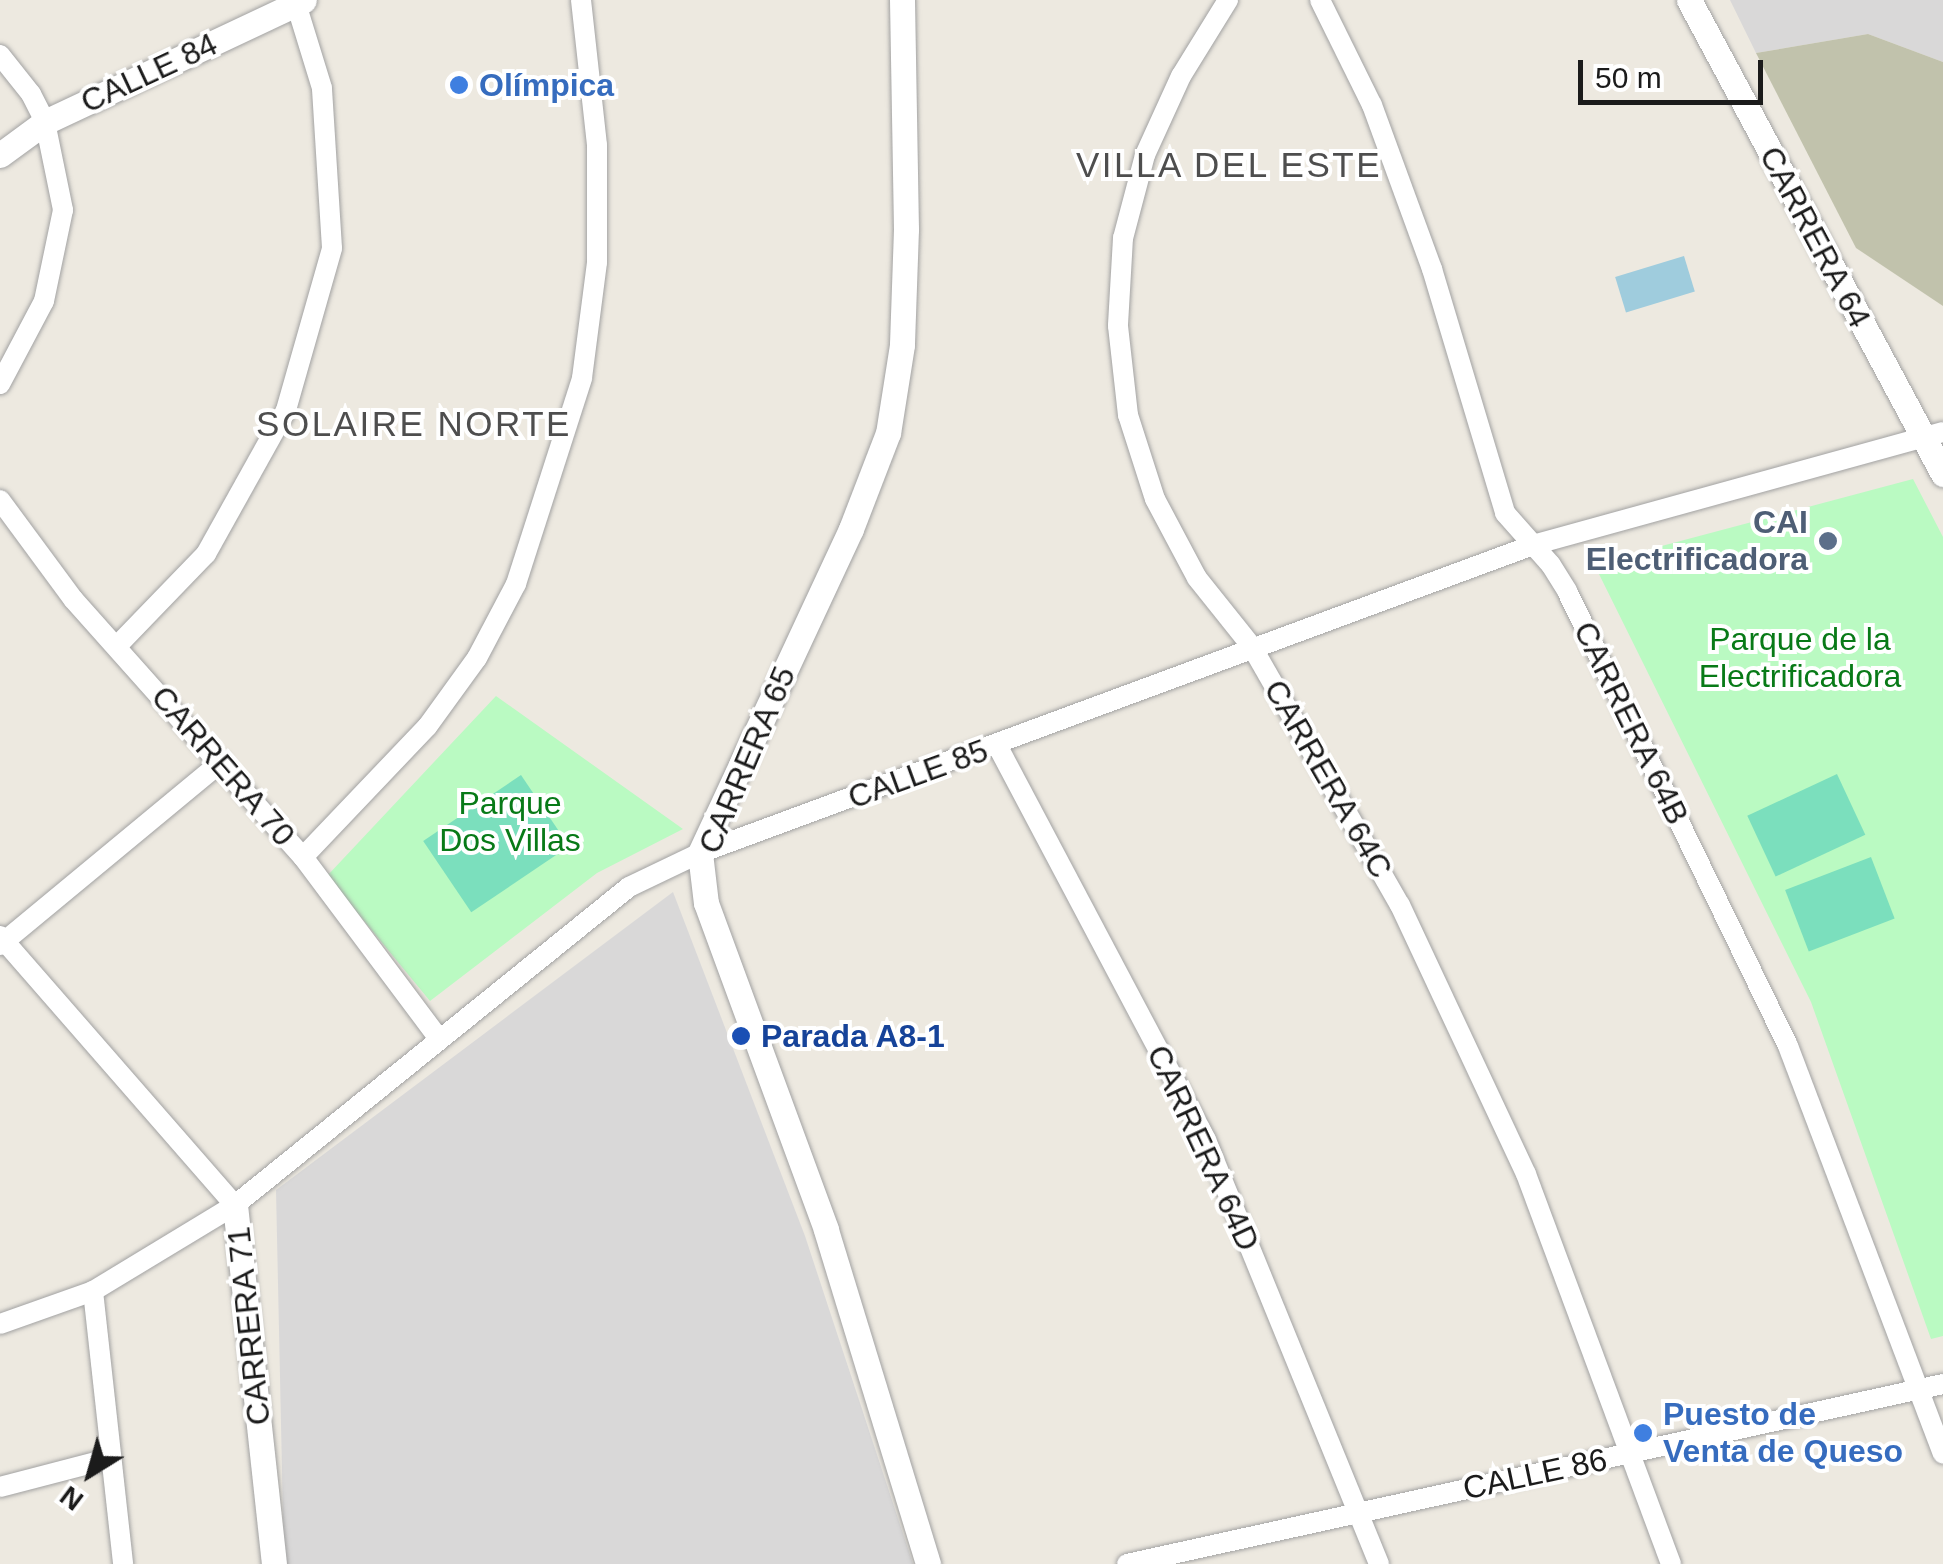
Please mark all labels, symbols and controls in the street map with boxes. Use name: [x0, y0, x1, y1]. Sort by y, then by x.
street label: CALLE 84: [75, 25, 223, 121]
scale bar: [1583, 40, 1768, 102]
text: 50 m: [1595, 61, 1662, 94]
place label: Olímpica: [479, 66, 614, 104]
marker: Olímpica: [448, 74, 470, 96]
street label: CARRERA 64: [1751, 139, 1879, 335]
district label: VILLA DEL ESTE: [1074, 144, 1384, 186]
district label: SOLAIRE NORTE: [256, 403, 572, 445]
place label: CAI Electrificadora: [1586, 504, 1808, 579]
marker: CAI Electrificadora: [1817, 530, 1839, 552]
street label: CARRERA 64B: [1565, 615, 1697, 831]
park label: Parque de la Electrificadora: [1699, 621, 1901, 696]
street label: CARRERA 65: [690, 660, 804, 860]
street label: CARRERA 64C: [1255, 672, 1401, 886]
street label: CARRERA 70: [143, 678, 303, 854]
street label: CALLE 85: [843, 731, 993, 817]
park label: Parque Dos Villas: [439, 785, 581, 860]
place label: Parada A8-1: [761, 1017, 946, 1055]
marker: Parada A8-1: [730, 1025, 752, 1047]
street label: CARRERA 64D: [1138, 1038, 1268, 1258]
street label: CARRERA 71: [219, 1224, 279, 1428]
place label: Puesto de Venta de Queso: [1663, 1396, 1903, 1471]
marker: Puesto de Venta de Queso: [1632, 1422, 1654, 1444]
north arrow: [40, 1424, 140, 1524]
street label: CALLE 86: [1460, 1440, 1610, 1508]
text: N: [54, 1480, 89, 1517]

